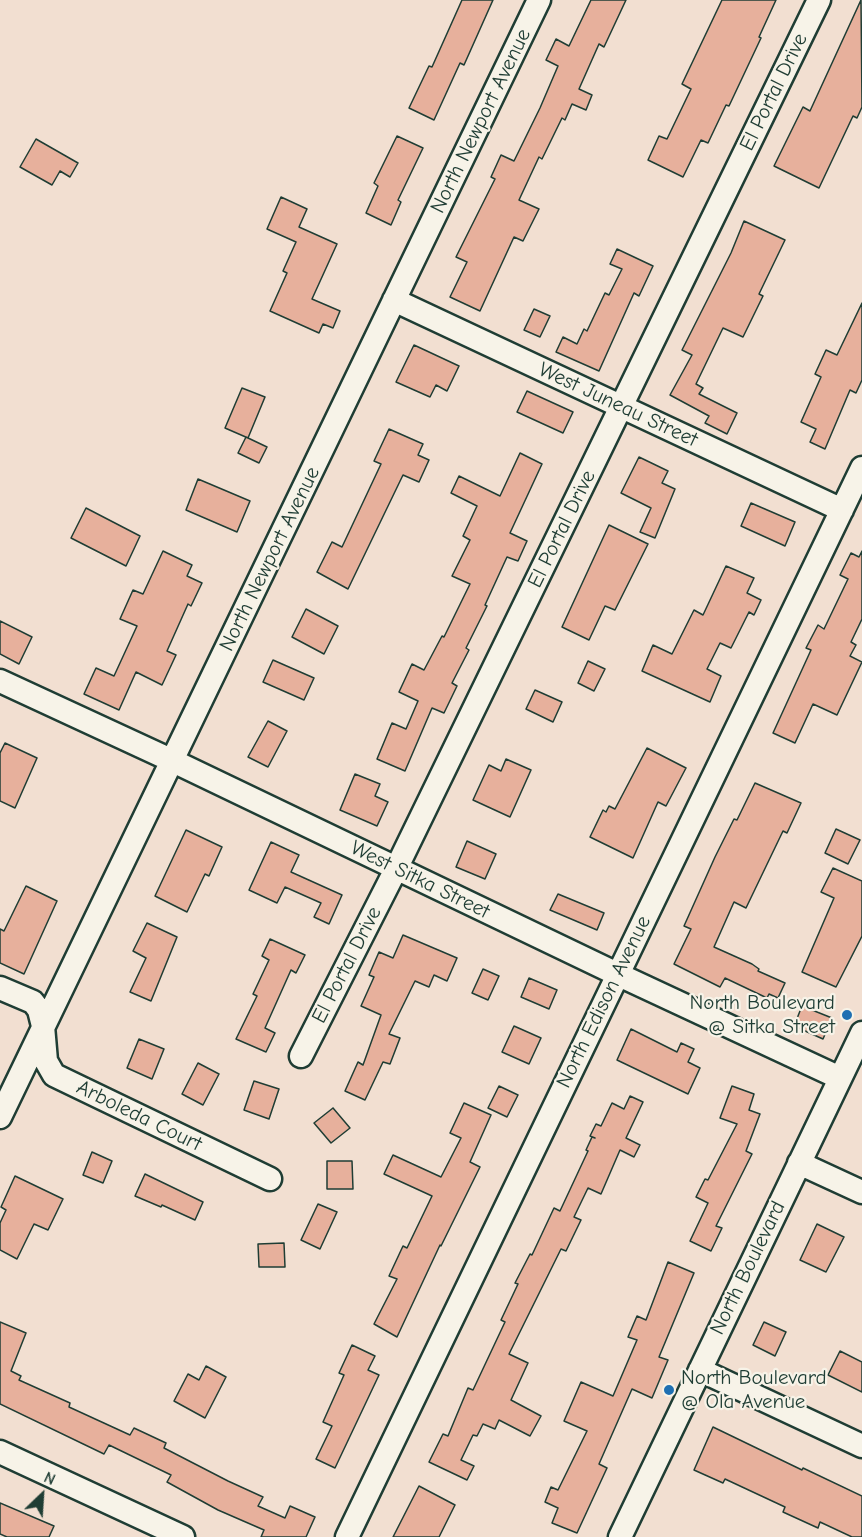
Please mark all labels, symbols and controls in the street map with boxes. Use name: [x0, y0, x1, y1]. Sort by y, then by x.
street label: North Newport Avenue: [425, 25, 537, 217]
street label: El Portal Drive: [735, 29, 813, 155]
street label: West Juneau Street: [534, 357, 702, 453]
street label: North Newport Avenue: [214, 463, 326, 655]
street label: El Portal Drive: [523, 466, 601, 592]
street label: West Sitka Street: [346, 835, 494, 925]
street label: El Portal Drive: [307, 902, 387, 1028]
street label: North Edison Avenue: [551, 912, 657, 1092]
place label: North Boulevard @ Sitka Street: [689, 990, 835, 1040]
marker: North Boulevard @ Sitka Street: [840, 1008, 854, 1022]
street label: Arboleda Court: [72, 1075, 206, 1157]
street label: North Boulevard: [705, 1197, 791, 1339]
place label: North Boulevard @ Ola Avenue: [681, 1365, 827, 1415]
marker: North Boulevard @ Ola Avenue: [662, 1383, 676, 1397]
north arrow: [12, 1465, 72, 1525]
text: N: [41, 1468, 58, 1489]

